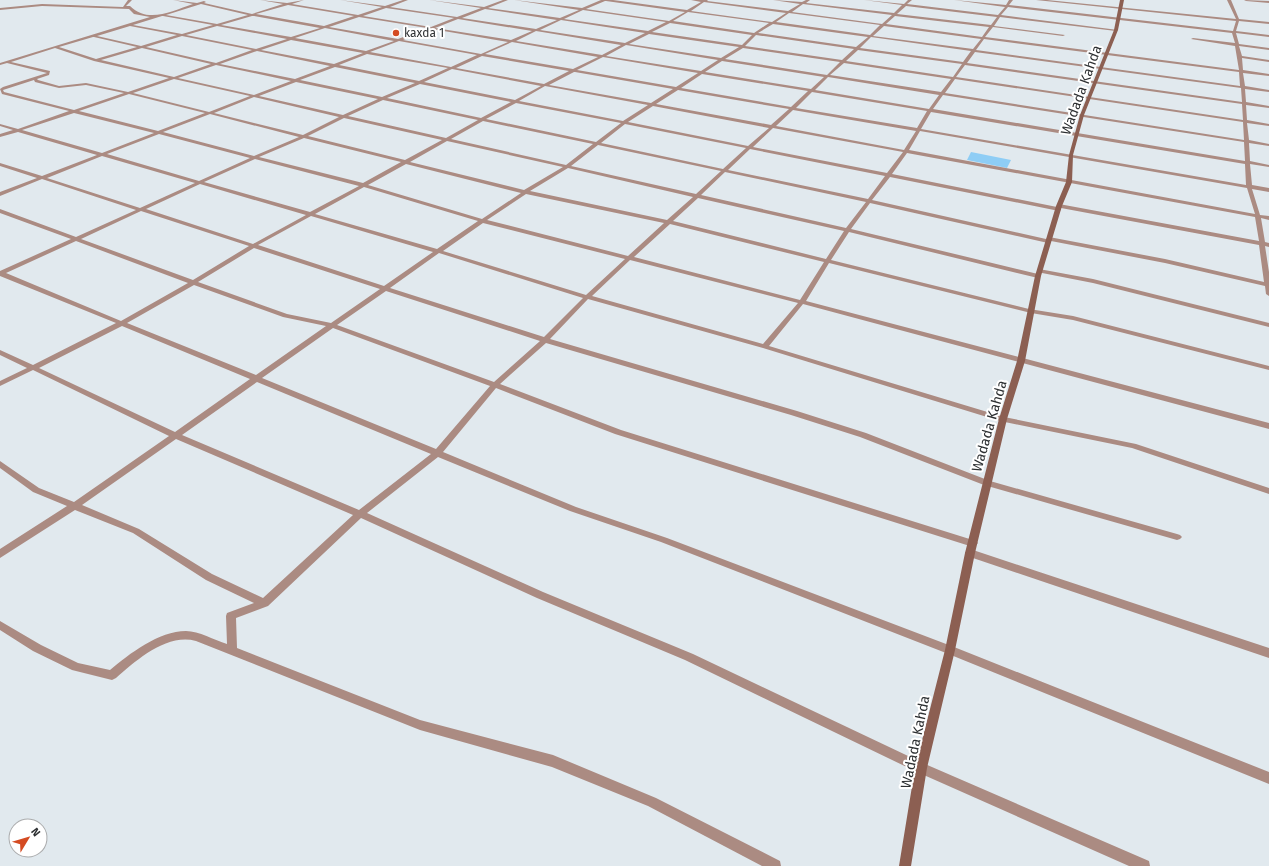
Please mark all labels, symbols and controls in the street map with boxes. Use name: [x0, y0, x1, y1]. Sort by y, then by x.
place label: kaxda 1: [404, 26, 444, 40]
marker: kaxda 1: [391, 28, 401, 38]
street label: Wadada Kahda: [1057, 43, 1106, 137]
street label: Wadada Kahda: [968, 378, 1011, 474]
street label: Wadada Kahda: [897, 694, 934, 790]
north arrow: [8, 818, 48, 858]
text: N: [28, 825, 43, 839]

